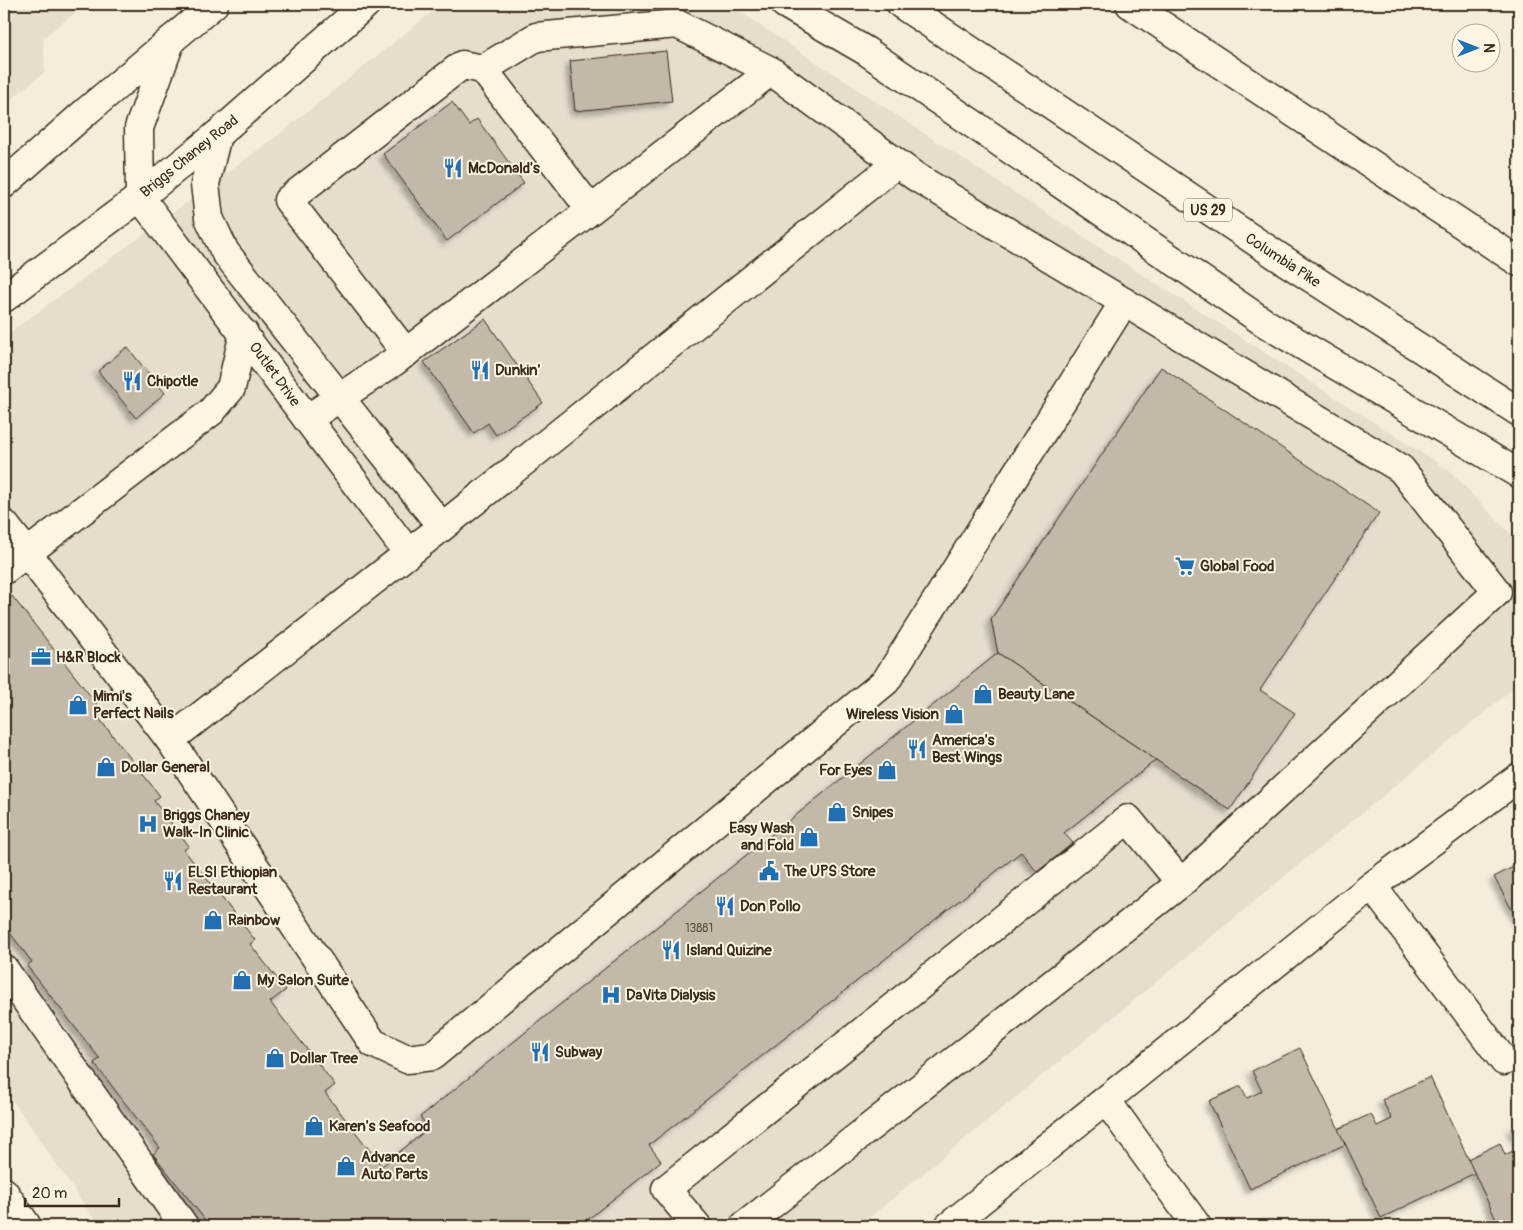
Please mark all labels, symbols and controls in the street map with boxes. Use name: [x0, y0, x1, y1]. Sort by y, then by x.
north arrow: [1450, 22, 1500, 72]
text: N: [1480, 43, 1497, 53]
street label: Briggs Chaney Road: [136, 111, 242, 202]
restaurant icon: McDonald's: [442, 157, 464, 179]
place label: McDonald's: [468, 159, 540, 178]
road number: US 29: [1184, 198, 1232, 222]
street label: Columbia Pike: [1241, 229, 1325, 292]
street label: Outlet Drive: [245, 338, 305, 411]
restaurant icon: Dunkin': [469, 359, 491, 381]
place label: Dunkin': [495, 361, 540, 380]
restaurant icon: Chipotle: [121, 370, 143, 392]
place label: Chipotle: [147, 372, 199, 391]
supermarket icon: Global Food: [1174, 555, 1196, 577]
place label: Global Food: [1200, 557, 1274, 576]
office icon: H&R Block: [30, 646, 52, 668]
place label: H&R Block: [56, 648, 122, 667]
shop icon: Beauty Lane: [972, 683, 994, 705]
place label: Beauty Lane: [998, 685, 1075, 704]
place label: Mimi's Perfect Nails: [93, 687, 174, 723]
shop icon: Mimi's Perfect Nails: [67, 694, 89, 716]
shop icon: Wireless Vision: [943, 703, 965, 725]
place label: Wireless Vision: [846, 705, 939, 724]
place label: America's Best Wings: [932, 731, 1002, 767]
restaurant icon: America's Best Wings: [906, 738, 928, 760]
shop icon: Dollar General: [95, 756, 117, 778]
place label: Dollar General: [121, 758, 210, 777]
shop icon: For Eyes: [876, 759, 898, 781]
place label: For Eyes: [819, 761, 872, 780]
shop icon: Snipes: [826, 801, 848, 823]
place label: Snipes: [852, 803, 893, 822]
place label: Briggs Chaney Walk-In Clinic: [163, 806, 250, 842]
hospital icon: Briggs Chaney Walk-In Clinic: [137, 813, 159, 835]
place label: Easy Wash and Fold: [729, 819, 794, 855]
shop icon: Easy Wash and Fold: [798, 826, 820, 848]
public building icon: The UPS Store: [758, 860, 780, 882]
place label: The UPS Store: [783, 862, 876, 881]
place label: ELSI Ethiopian Restaurant: [188, 863, 278, 899]
restaurant icon: ELSI Ethiopian Restaurant: [162, 870, 184, 892]
restaurant icon: Don Pollo: [714, 895, 736, 917]
place label: Don Pollo: [740, 897, 801, 916]
shop icon: Rainbow: [202, 909, 224, 931]
place label: Rainbow: [228, 911, 281, 930]
house number: 13881: [685, 921, 713, 936]
restaurant icon: Island Quizine: [660, 939, 682, 961]
place label: Island Quizine: [686, 941, 772, 960]
shop icon: My Salon Suite: [231, 969, 253, 991]
place label: My Salon Suite: [257, 971, 349, 990]
hospital icon: DaVita Dialysis: [600, 984, 622, 1006]
place label: DaVita Dialysis: [626, 986, 716, 1005]
restaurant icon: Subway: [529, 1041, 551, 1063]
place label: Subway: [555, 1043, 603, 1062]
shop icon: Dollar Tree: [264, 1047, 286, 1069]
place label: Dollar Tree: [290, 1049, 359, 1068]
shop icon: Karen's Seafood: [303, 1115, 325, 1137]
place label: Karen's Seafood: [329, 1117, 430, 1136]
place label: Advance Auto Parts: [361, 1148, 428, 1184]
shop icon: Advance Auto Parts: [335, 1155, 357, 1177]
scale bar: [25, 1175, 119, 1207]
text: 20 m: [32, 1184, 67, 1203]

